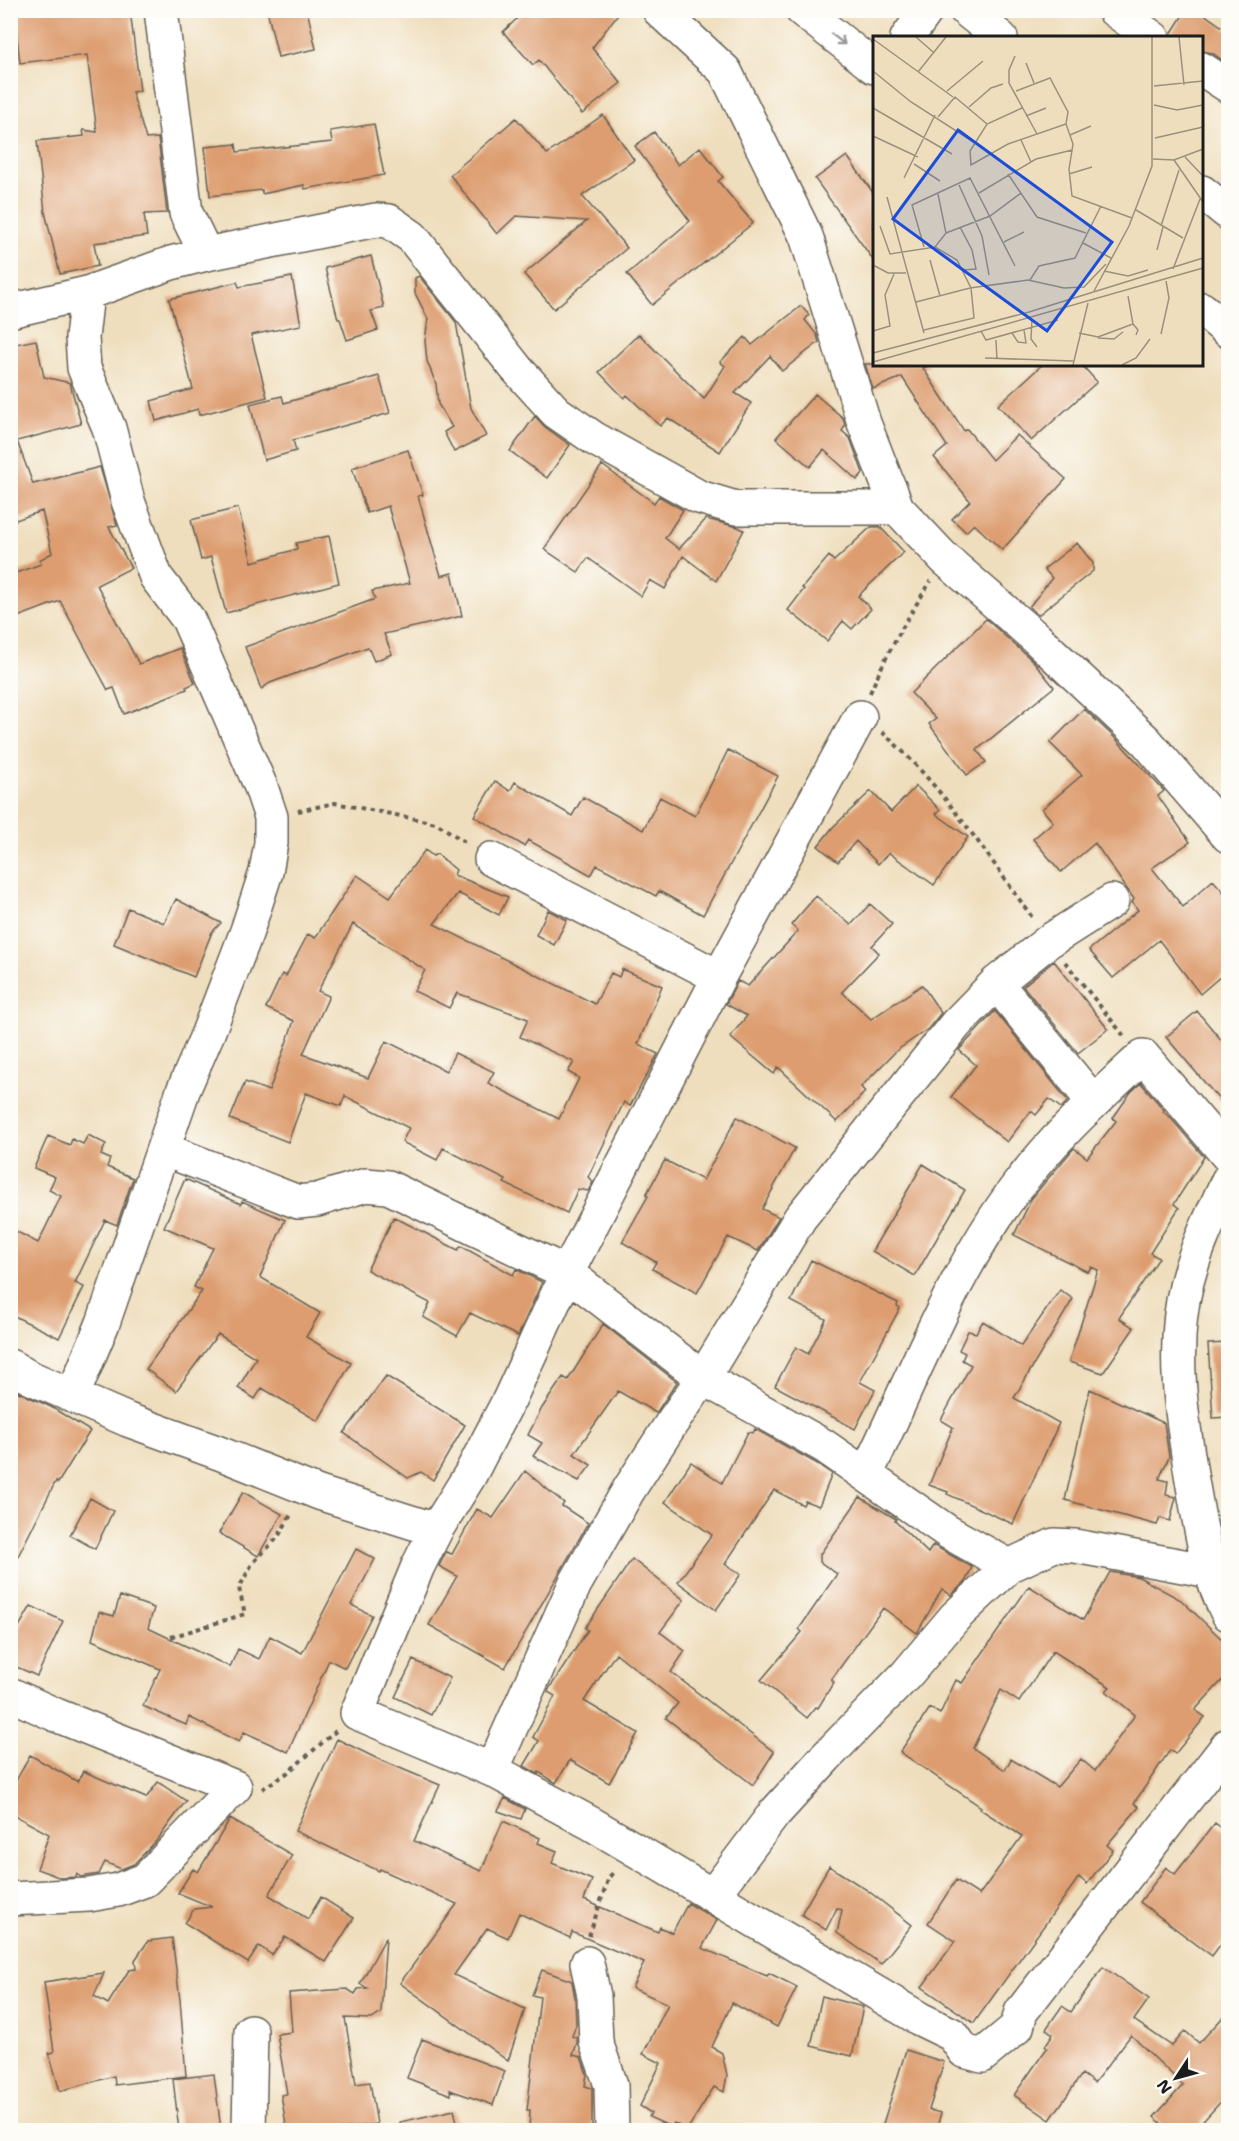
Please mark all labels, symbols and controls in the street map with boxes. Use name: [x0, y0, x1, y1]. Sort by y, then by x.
one-way arrow: [830, 32, 846, 45]
inset map: [873, 36, 1203, 366]
north arrow: [1146, 2048, 1206, 2108]
text: N: [1152, 2075, 1176, 2098]

